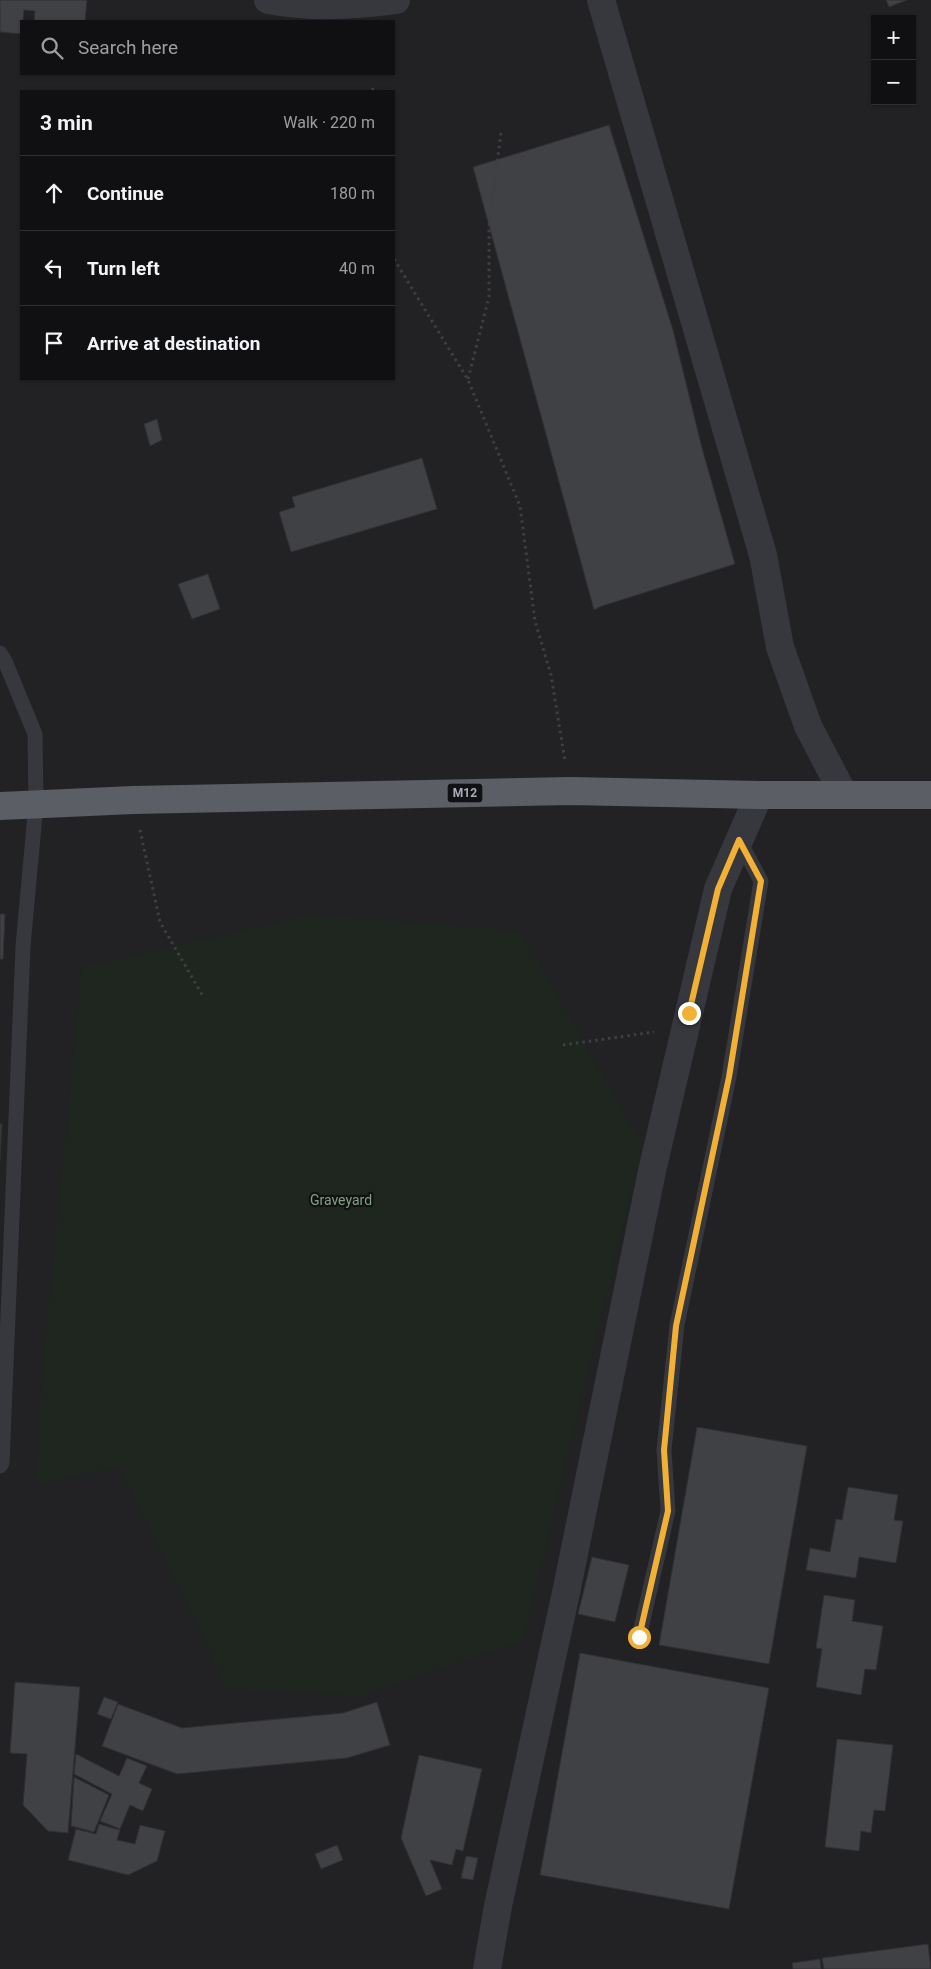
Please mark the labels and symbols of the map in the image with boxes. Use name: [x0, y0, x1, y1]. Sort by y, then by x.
road number: M12: [448, 784, 482, 802]
route end: [678, 1002, 701, 1025]
park label: Graveyard: [310, 1192, 372, 1208]
route start: [628, 1626, 651, 1649]

